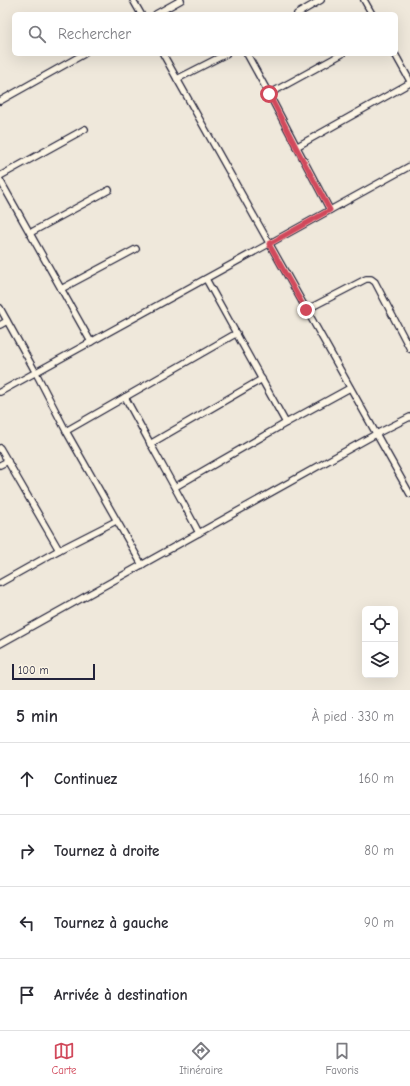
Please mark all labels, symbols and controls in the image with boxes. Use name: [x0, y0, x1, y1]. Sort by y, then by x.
search box: [12, 12, 398, 56]
icon: search: [26, 23, 48, 45]
text: Rechercher: [58, 25, 131, 43]
route start: [260, 85, 278, 103]
route end: [297, 301, 315, 319]
map controls: [362, 606, 398, 678]
button: locate: [362, 606, 398, 642]
button: layers: [362, 642, 398, 678]
scale bar: [12, 662, 95, 681]
text: 100 m: [18, 664, 49, 677]
text: 5 min: [16, 707, 58, 726]
text: À pied · 330 m: [312, 709, 394, 724]
icon: ahead: [16, 768, 38, 790]
text: Continuez: [54, 770, 117, 788]
text: 160 m: [359, 771, 394, 786]
icon: right: [16, 840, 38, 862]
text: Tournez à droite: [54, 842, 159, 860]
text: 80 m: [364, 843, 394, 858]
icon: left: [16, 912, 38, 934]
text: Tournez à gauche: [54, 914, 168, 932]
text: 90 m: [364, 915, 394, 930]
icon: arrive: [16, 984, 38, 1006]
text: Arrivée à destination: [54, 986, 188, 1004]
tab: Carte: [51, 1040, 77, 1077]
tab: Itinéraire: [179, 1040, 223, 1077]
tab: Favoris: [326, 1040, 359, 1077]

